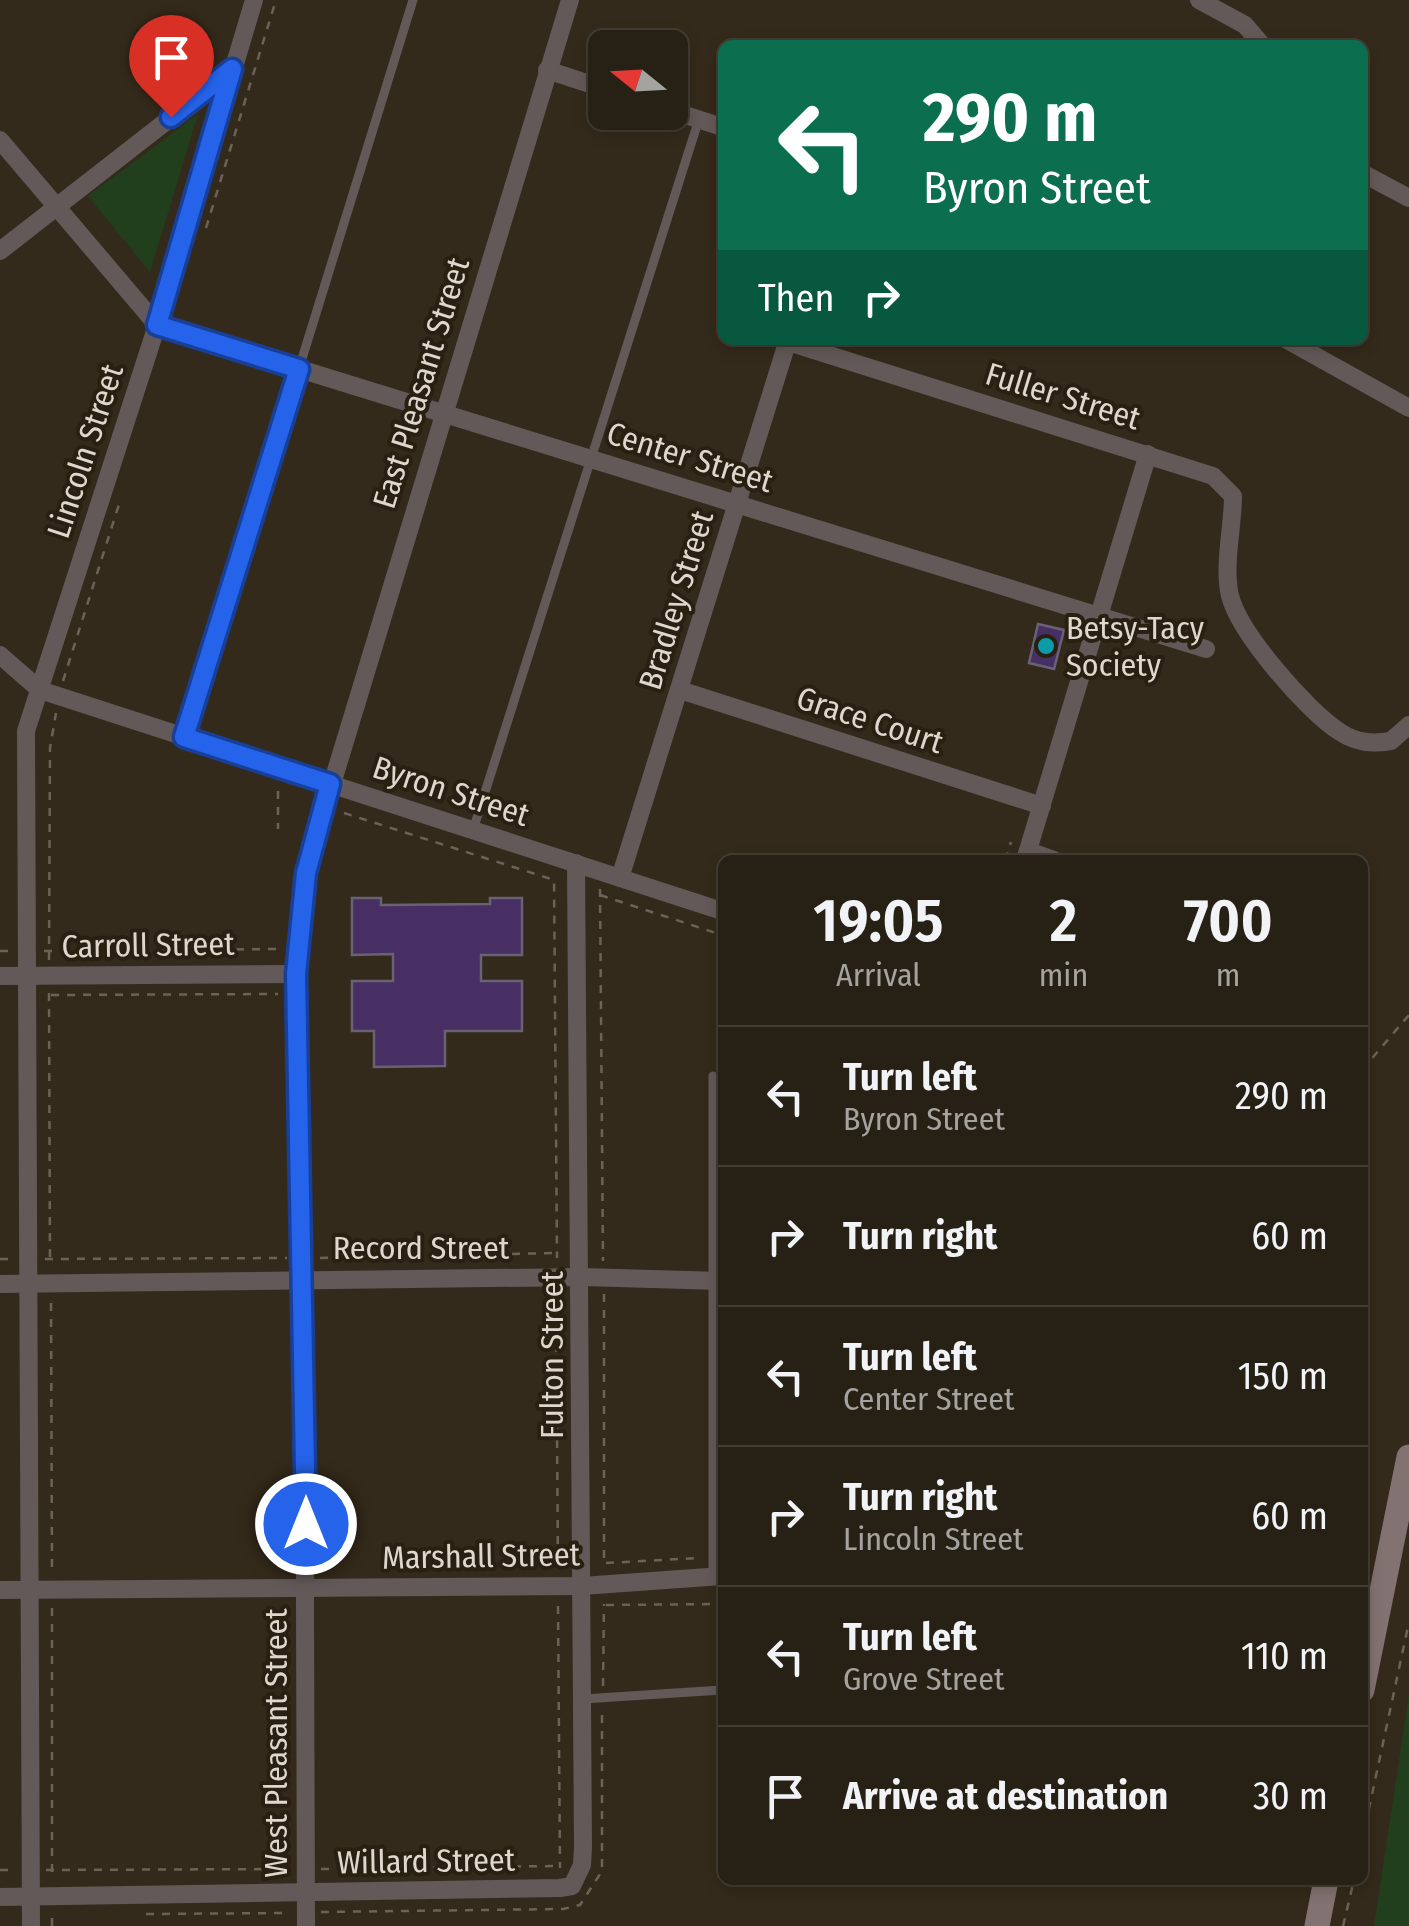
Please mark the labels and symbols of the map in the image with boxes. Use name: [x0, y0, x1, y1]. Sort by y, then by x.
pin: [129, 15, 214, 118]
north arrow: [588, 30, 688, 130]
street label: East Pleasant Street: [365, 253, 477, 513]
street label: Fuller Street: [981, 355, 1145, 438]
street label: Lincoln Street: [39, 359, 131, 543]
street label: Center Street: [602, 414, 778, 500]
street label: Bradley Street: [631, 505, 721, 694]
place label: Betsy-Tacy Society: [1066, 609, 1205, 684]
marker: Betsy-Tacy Society: [1035, 635, 1057, 657]
street label: Grace Court: [792, 679, 948, 762]
street label: Byron Street: [368, 748, 534, 834]
street label: Carroll Street: [61, 924, 235, 966]
street label: Record Street: [333, 1229, 510, 1267]
street label: Fulton Street: [533, 1271, 571, 1439]
position arrow: [254, 1472, 358, 1576]
street label: Marshall Street: [382, 1535, 581, 1577]
street label: West Pleasant Street: [257, 1608, 295, 1878]
street label: Willard Street: [337, 1840, 516, 1882]

